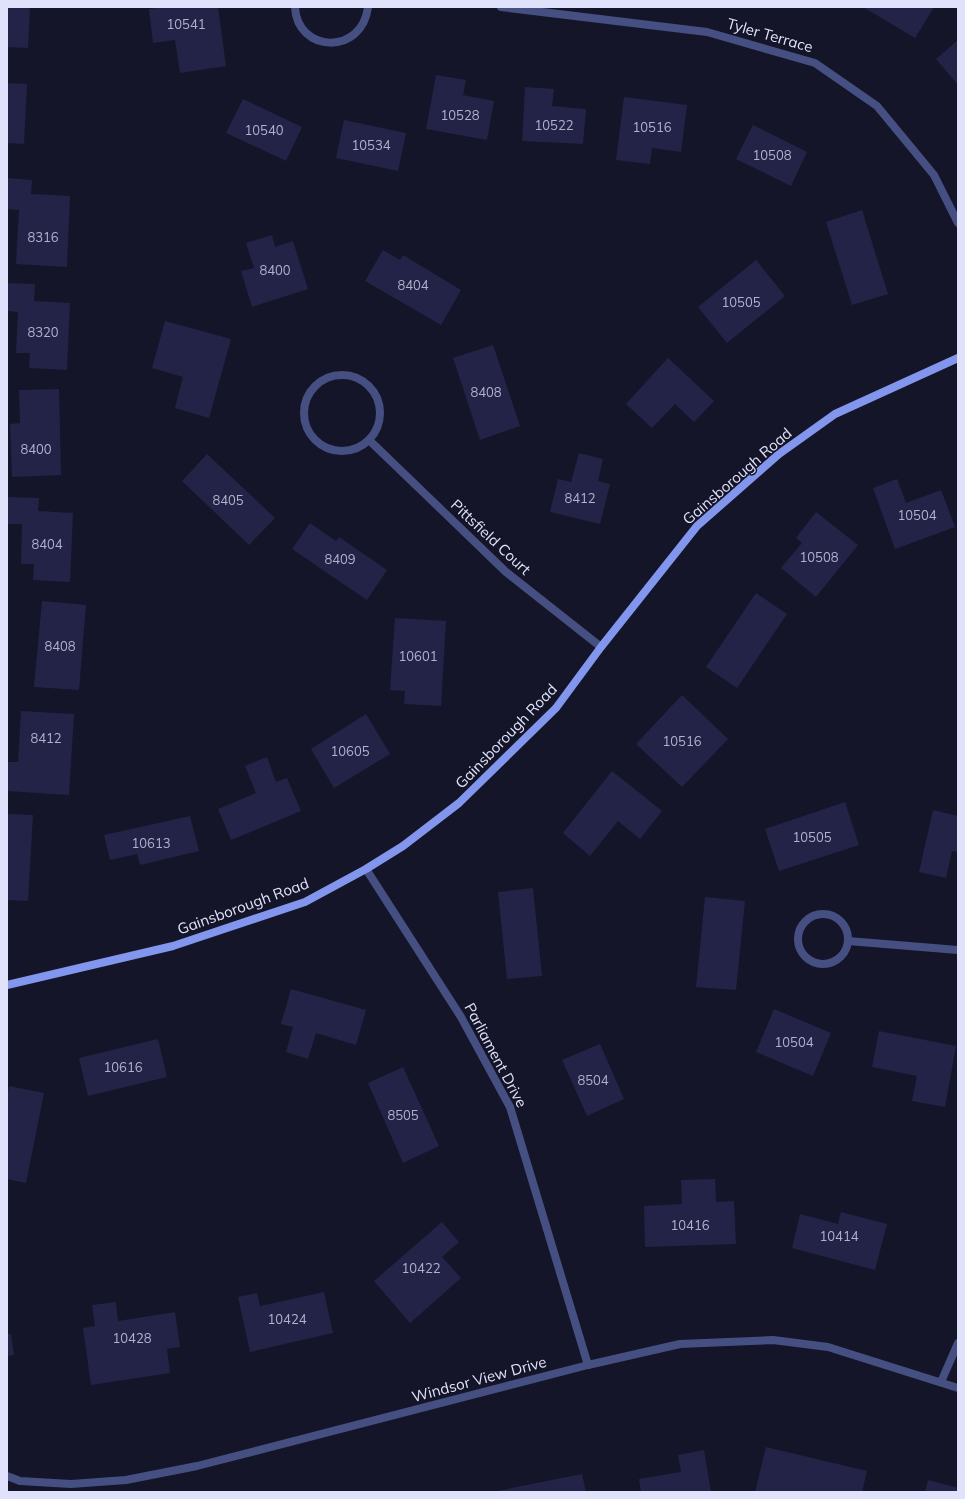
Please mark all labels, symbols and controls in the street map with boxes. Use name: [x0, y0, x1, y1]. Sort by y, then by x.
street label: Tyler Terrace: [725, 14, 815, 56]
house number: 10541: [166, 16, 206, 32]
house number: 10528: [440, 107, 480, 123]
house number: 10522: [534, 117, 574, 133]
house number: 10516: [632, 119, 672, 135]
house number: 10540: [244, 122, 284, 138]
house number: 10534: [351, 137, 391, 153]
house number: 10508: [752, 147, 792, 163]
house number: 8316: [27, 229, 59, 245]
house number: 8400: [259, 262, 291, 278]
house number: 8404: [397, 277, 429, 293]
house number: 10505: [721, 294, 761, 310]
house number: 8320: [27, 324, 59, 340]
house number: 8408: [470, 384, 502, 400]
street label: Gainsborough Road: [679, 423, 795, 529]
house number: 8400: [20, 441, 52, 457]
house number: 8412: [564, 490, 596, 506]
house number: 8405: [212, 492, 244, 508]
street label: Pittsfield Court: [447, 495, 535, 579]
house number: 10504: [897, 507, 937, 523]
house number: 8404: [31, 536, 63, 552]
house number: 10508: [799, 549, 839, 565]
house number: 8409: [324, 551, 356, 567]
house number: 8408: [44, 638, 76, 654]
house number: 10601: [398, 648, 438, 664]
street label: Gainsborough Road: [451, 680, 561, 792]
house number: 8412: [30, 730, 62, 746]
house number: 10516: [662, 733, 702, 749]
house number: 10605: [330, 743, 370, 759]
house number: 10505: [792, 829, 832, 845]
house number: 10613: [131, 835, 171, 851]
street label: Gainsborough Road: [175, 873, 311, 939]
street label: Parliament Drive: [460, 1000, 532, 1110]
house number: 10504: [774, 1034, 814, 1050]
house number: 10616: [103, 1059, 143, 1075]
house number: 8504: [577, 1072, 609, 1088]
house number: 8505: [387, 1107, 419, 1123]
house number: 10416: [670, 1217, 710, 1233]
house number: 10414: [819, 1228, 859, 1244]
house number: 10422: [401, 1260, 441, 1276]
house number: 10424: [267, 1311, 307, 1327]
house number: 10428: [112, 1330, 152, 1346]
street label: Windsor View Drive: [410, 1352, 548, 1406]

